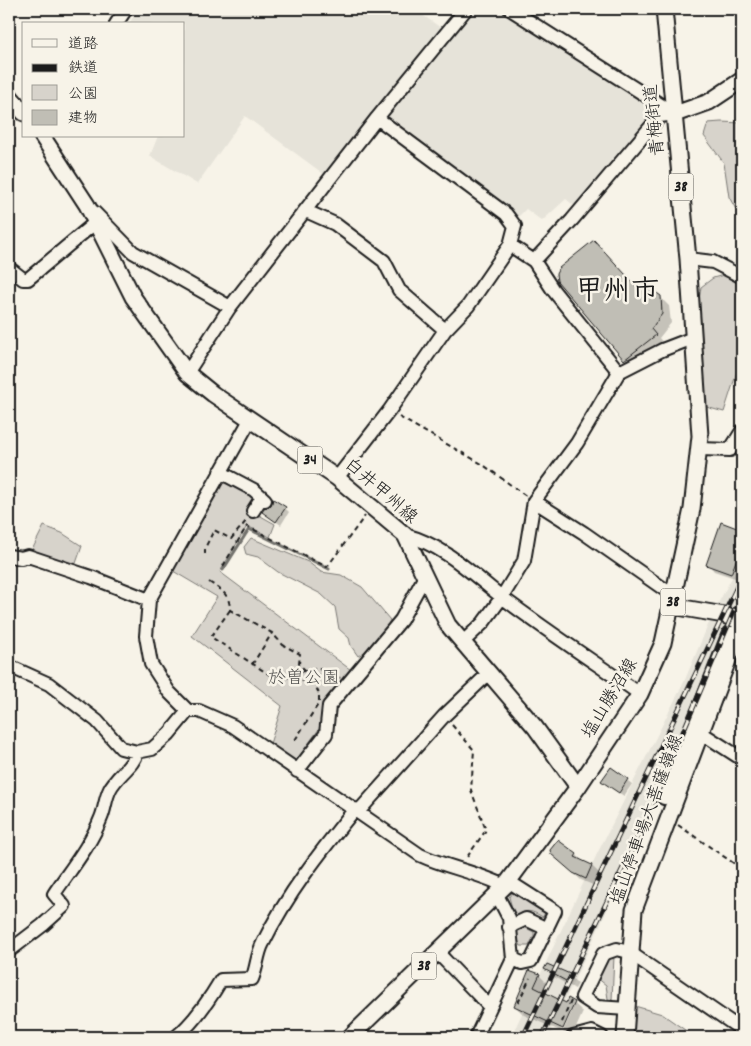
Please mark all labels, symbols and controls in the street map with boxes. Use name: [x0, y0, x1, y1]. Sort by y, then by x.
legend: [22, 22, 185, 138]
text: 道路: [68, 34, 98, 56]
text: 鉄道: [68, 58, 98, 80]
street label: 青梅街道: [640, 83, 672, 157]
text: 公園: [68, 84, 98, 106]
text: 建物: [68, 108, 98, 130]
road number: 38: [668, 173, 694, 200]
district label: 甲州市: [575, 274, 659, 314]
road number: 34: [298, 446, 322, 474]
street label: 白井甲州線: [338, 453, 422, 531]
road number: 38: [660, 588, 686, 616]
street label: 塩山勝沼線: [577, 654, 645, 744]
park label: 於曽公園: [268, 667, 340, 692]
street label: 塩山停車場大菩薩嶺線: [605, 731, 691, 909]
road number: 38: [412, 952, 436, 979]

